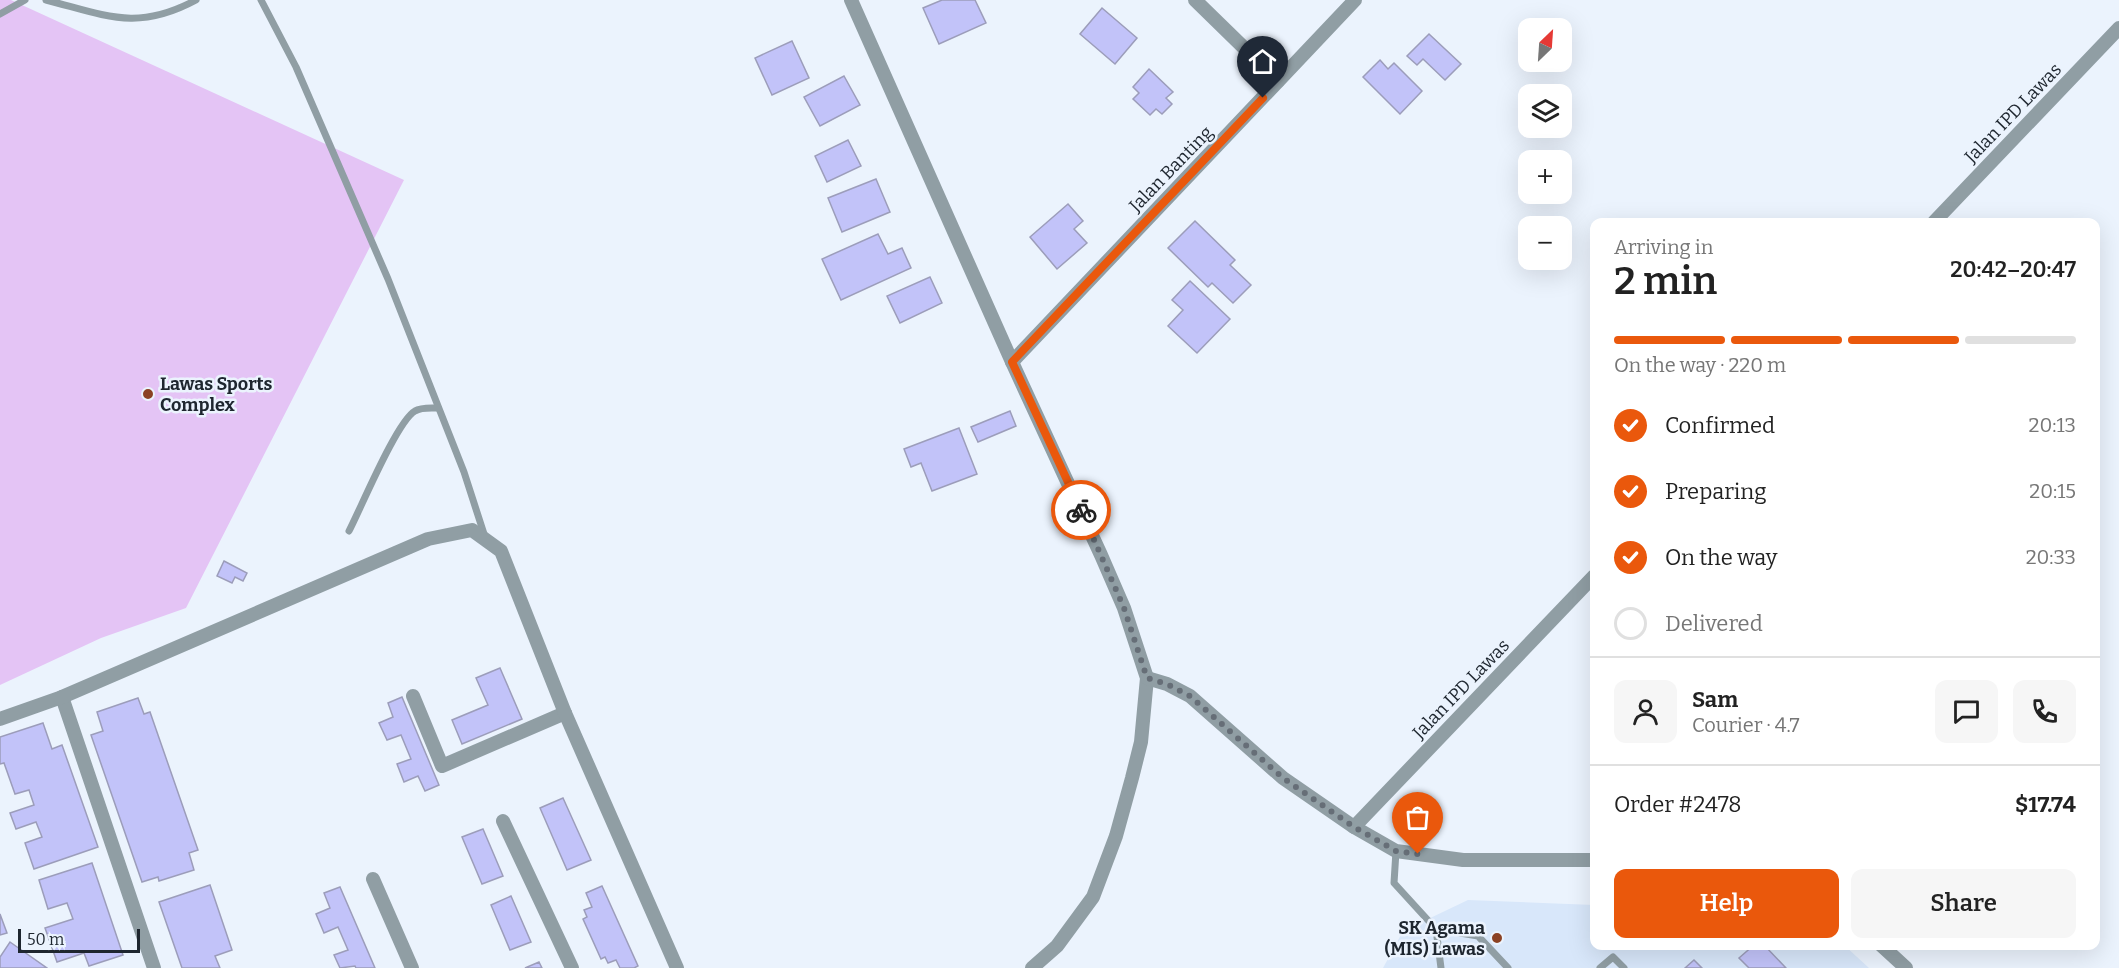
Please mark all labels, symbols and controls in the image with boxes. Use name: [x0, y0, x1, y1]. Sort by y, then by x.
north arrow: [1518, 18, 1572, 72]
map controls: [1518, 18, 1572, 270]
pin: [1237, 36, 1288, 98]
icon: home: [1246, 45, 1279, 78]
street label: Jalan IPD Lawas: [1959, 59, 2066, 168]
button: layers: [1518, 84, 1572, 138]
street label: Jalan Banting: [1124, 121, 1217, 217]
button: +: [1518, 150, 1572, 204]
button: −: [1518, 216, 1572, 270]
text: Arriving in: [1614, 235, 1713, 259]
text: 20:42–20:47: [1950, 256, 2076, 283]
text: 2 min: [1614, 258, 1717, 304]
text: On the way · 220 m: [1614, 353, 1786, 377]
place label: Lawas Sports Complex: [160, 373, 273, 416]
marker: Lawas Sports Complex: [141, 387, 155, 401]
icon: check: [1614, 409, 1647, 442]
text: Confirmed: [1665, 412, 1775, 439]
text: 20:13: [2029, 413, 2076, 437]
icon: check: [1614, 475, 1647, 508]
text: Preparing: [1665, 478, 1767, 505]
text: 20:15: [2029, 479, 2076, 503]
courier: [1051, 480, 1111, 540]
icon: bike: [1065, 494, 1098, 527]
icon: check: [1614, 541, 1647, 574]
text: On the way: [1665, 544, 1777, 571]
text: 20:33: [2026, 545, 2076, 569]
text: Delivered: [1665, 610, 1763, 637]
street label: Jalan IPD Lawas: [1407, 635, 1514, 744]
button: person: [1614, 680, 1677, 743]
button: chat: [1935, 680, 1998, 743]
button: phone: [2013, 680, 2076, 743]
text: Sam: [1692, 686, 1738, 713]
text: Courier · 4.7: [1692, 713, 1800, 737]
text: Order #2478: [1614, 791, 1742, 818]
text: $17.74: [2015, 791, 2076, 818]
pin: [1392, 792, 1443, 854]
icon: bag: [1401, 801, 1434, 834]
button: Help: [1614, 869, 1839, 938]
button: Share: [1851, 869, 2076, 938]
place label: SK Agama (MIS) Lawas: [1384, 917, 1485, 960]
scale bar: [18, 926, 140, 954]
text: 50 m: [27, 930, 64, 949]
marker: SK Agama (MIS) Lawas: [1490, 931, 1504, 945]

